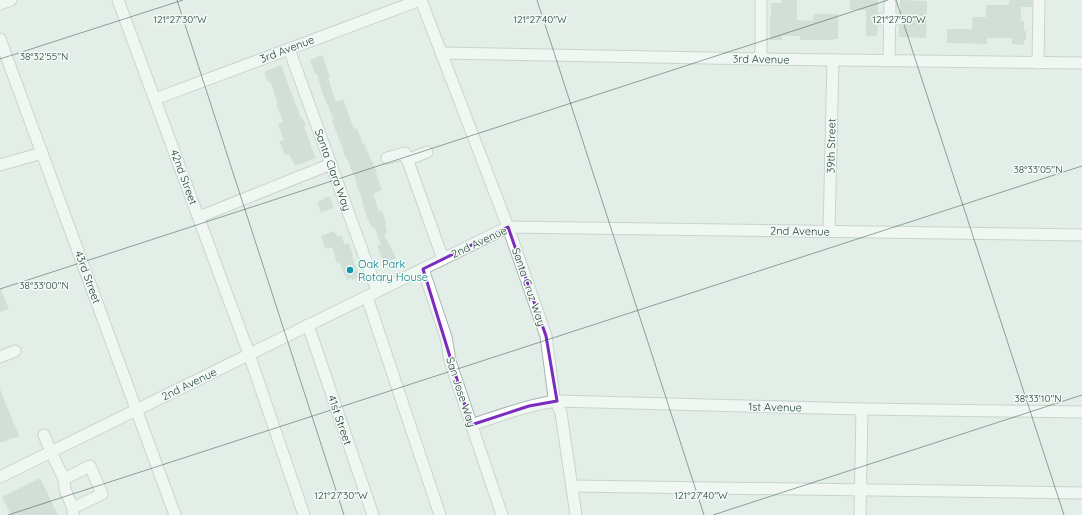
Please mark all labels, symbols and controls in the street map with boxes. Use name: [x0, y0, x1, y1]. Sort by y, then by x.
text: 121°27'30"W: [153, 13, 207, 26]
text: 121°27'40"W: [513, 13, 567, 26]
text: 121°27'50"W: [872, 13, 926, 26]
street label: 3rd Avenue: [258, 32, 316, 66]
text: 38°32'55"N: [20, 50, 68, 63]
street label: 3rd Avenue: [732, 52, 790, 66]
street label: 39th Street: [824, 118, 838, 174]
street label: Santa Clara Way: [312, 127, 354, 213]
street label: 42nd Street: [168, 147, 201, 207]
text: 38°33'05"N: [1014, 163, 1062, 176]
street label: 2nd Avenue: [449, 223, 509, 261]
street label: 2nd Avenue: [770, 223, 830, 239]
street label: Santa Cruz Way: [509, 246, 549, 328]
street label: 43rd Street: [72, 249, 104, 306]
place label: Oak Park Rotary House: [358, 257, 428, 284]
marker: Oak Park Rotary House: [345, 265, 355, 275]
text: 38°33'00"N: [19, 279, 69, 292]
street label: San Jose Way: [443, 355, 479, 429]
street label: 2nd Avenue: [159, 365, 219, 403]
text: 38°33'10"N: [1014, 392, 1062, 405]
street label: 41st Street: [325, 393, 355, 447]
street label: 1st Avenue: [748, 400, 802, 414]
text: 121°27'30"W: [314, 489, 368, 502]
text: 121°27'40"W: [674, 489, 728, 502]

